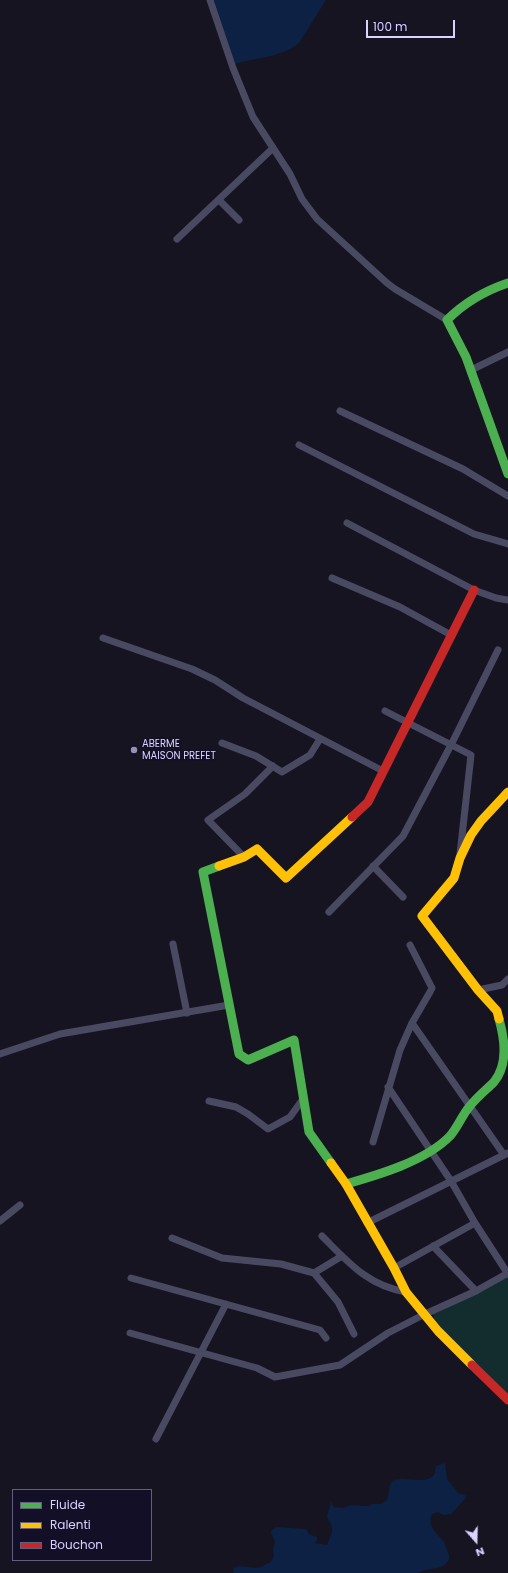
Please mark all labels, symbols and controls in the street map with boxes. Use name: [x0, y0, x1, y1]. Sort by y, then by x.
scale bar: [368, 12, 457, 38]
text: 100 m: [373, 18, 407, 35]
place label: ABERME MAISON PREFET: [142, 738, 216, 762]
marker: ABERME MAISON PREFET: [129, 745, 139, 755]
legend: [12, 1489, 152, 1561]
text: Fluide: [50, 1496, 85, 1513]
text: Ralenti: [50, 1516, 91, 1533]
north arrow: [456, 1521, 496, 1561]
text: Bouchon: [50, 1536, 103, 1553]
text: N: [473, 1543, 487, 1561]

